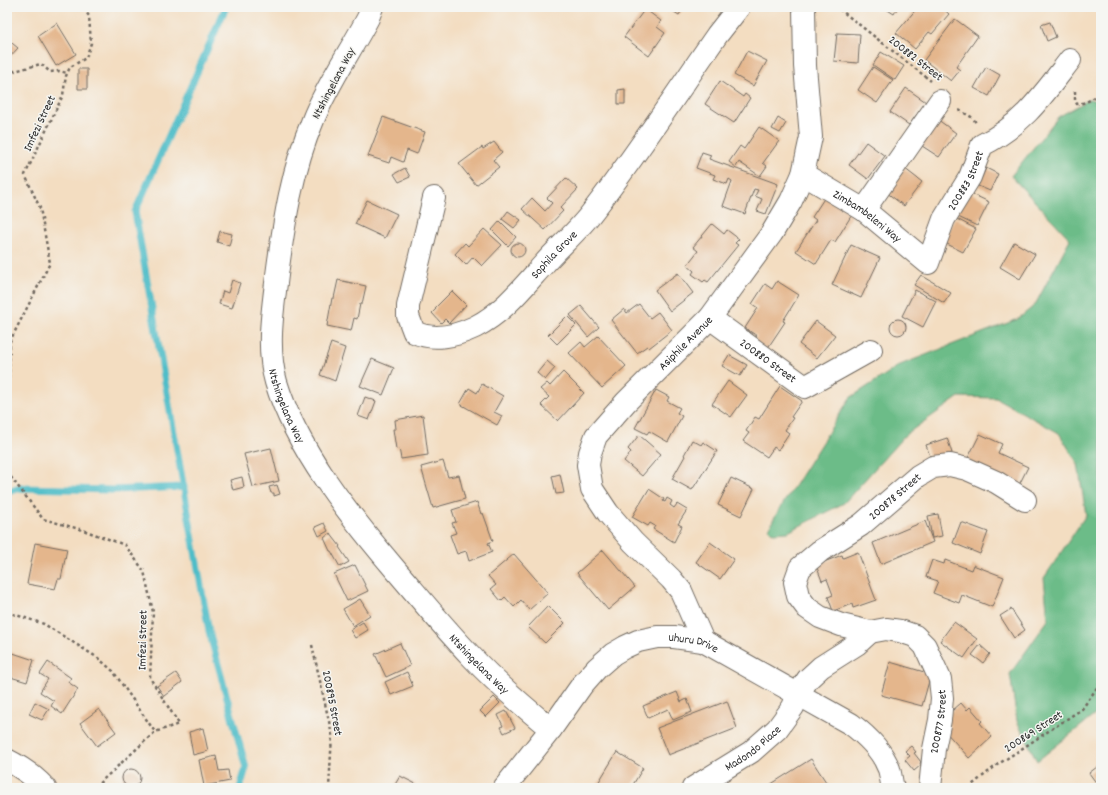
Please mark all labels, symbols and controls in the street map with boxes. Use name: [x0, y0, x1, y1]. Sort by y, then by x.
street label: 200882 Street: [884, 32, 946, 86]
street label: Ntshingelana Way: [308, 44, 361, 123]
street label: Imfezi Street: [20, 92, 61, 154]
street label: 200883 Street: [944, 148, 989, 214]
street label: Zimbambeleni Way: [829, 186, 905, 248]
street label: Sophila Grove: [527, 227, 582, 283]
street label: Asiphile Avenue: [655, 313, 717, 375]
street label: 200880 Street: [735, 335, 800, 388]
street label: Ntshingelana Way: [263, 367, 309, 448]
street label: 200878 Street: [866, 469, 926, 525]
street label: Imfezi Street: [134, 609, 153, 670]
street label: Uhuru Drive: [668, 630, 721, 658]
street label: Ntshingelana Way: [444, 631, 513, 700]
street label: 200895 Street: [317, 669, 346, 738]
street label: 200877 Street: [927, 688, 952, 754]
street label: 200869 Street: [1001, 707, 1067, 757]
street label: Madondo Place: [722, 722, 786, 776]

